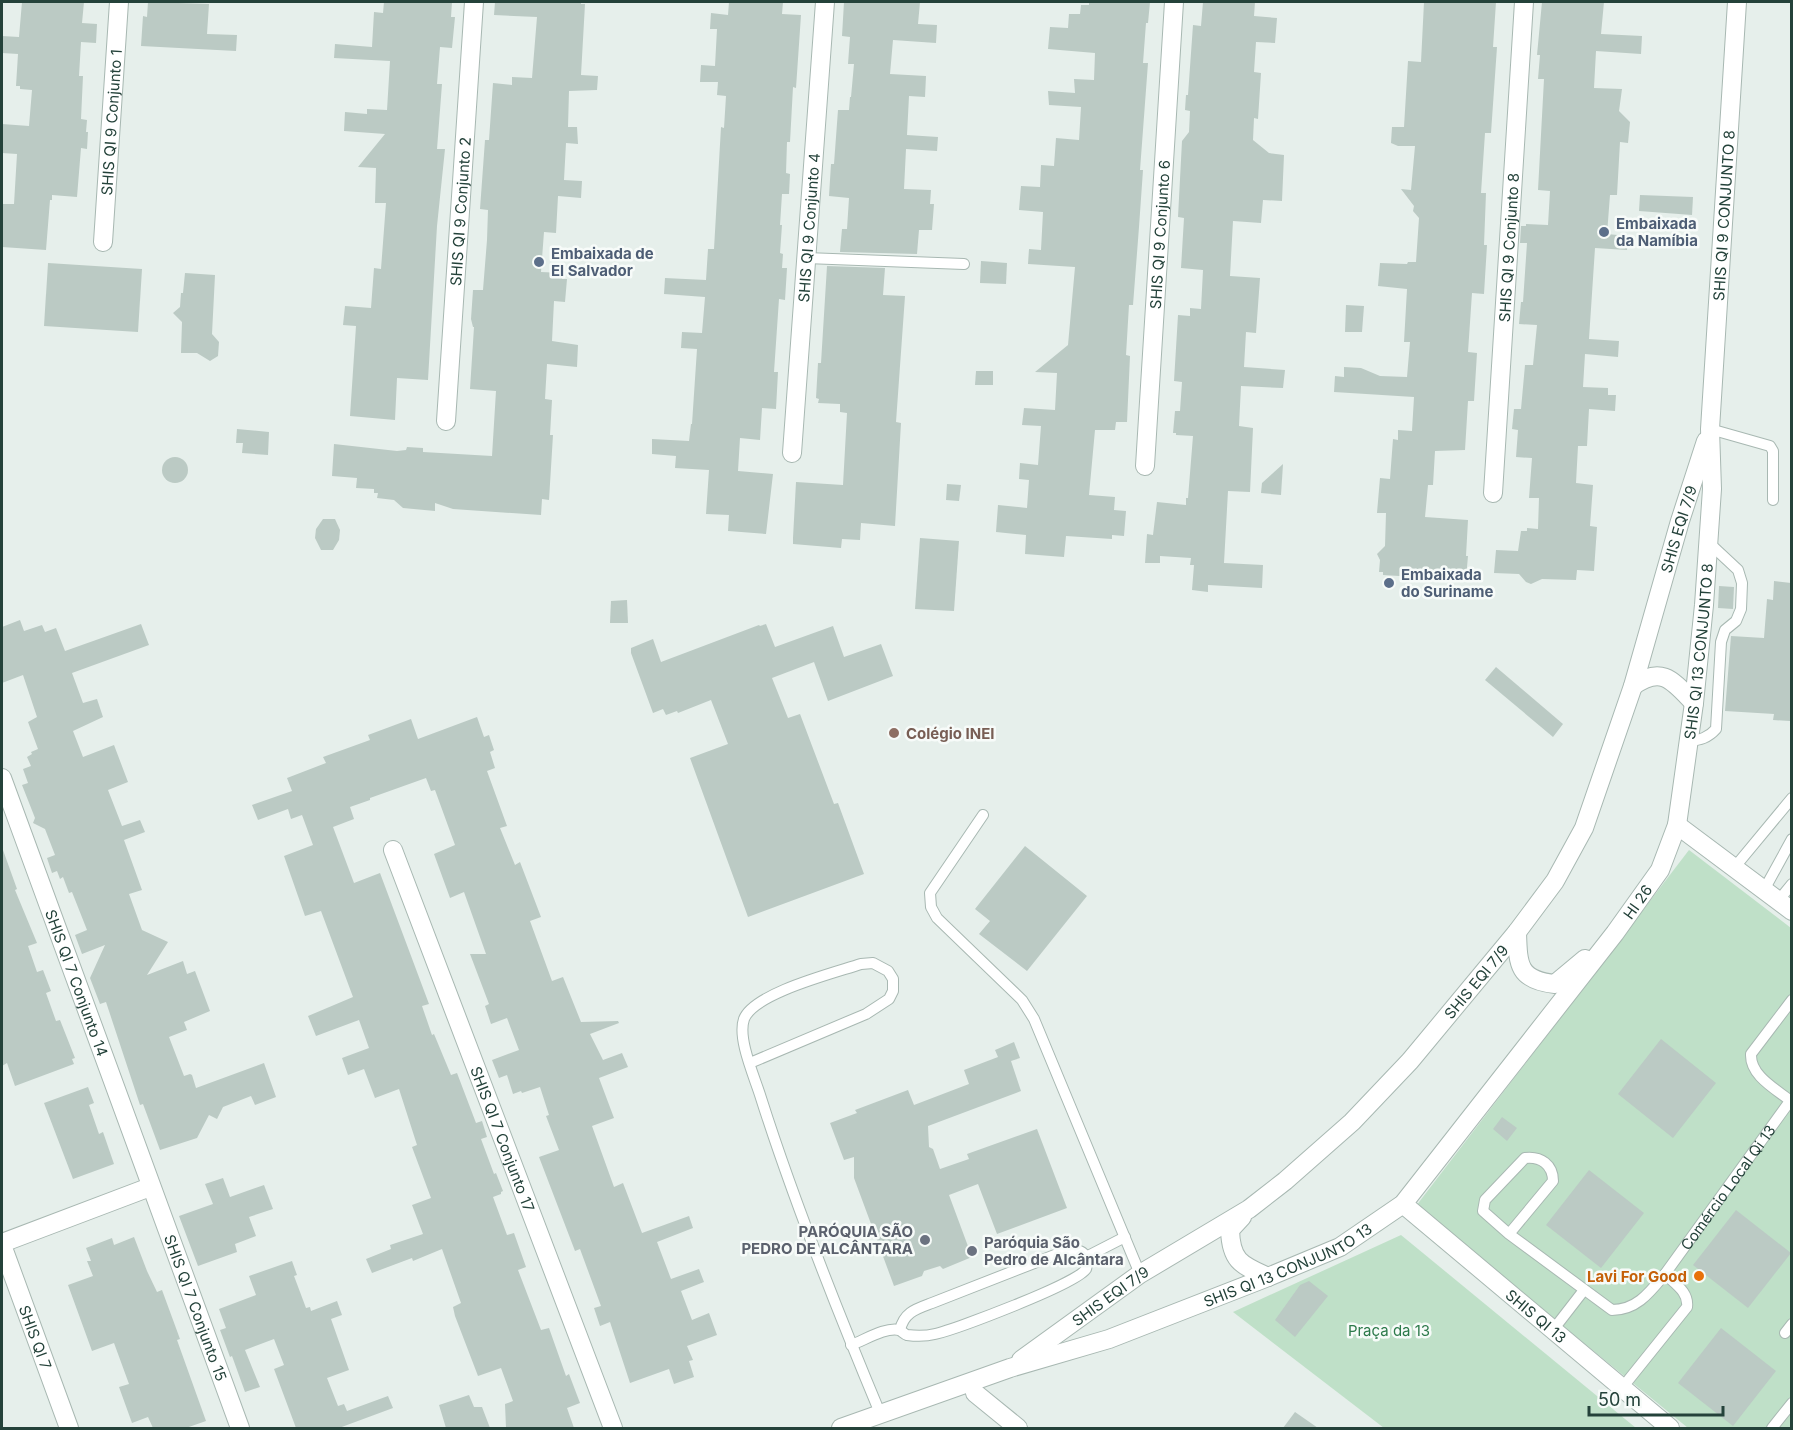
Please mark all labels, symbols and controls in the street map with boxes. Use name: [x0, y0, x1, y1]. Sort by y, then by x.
street label: SHIS QI 9 Conjunto 1: [97, 49, 125, 196]
street label: SHIS QI 9 CONJUNTO 8: [1709, 130, 1738, 301]
street label: SHIS QI 9 Conjunto 2: [446, 136, 474, 287]
street label: SHIS QI 9 Conjunto 4: [794, 152, 823, 303]
street label: SHIS QI 9 Conjunto 6: [1145, 159, 1174, 310]
street label: SHIS QI 9 Conjunto 8: [1494, 172, 1523, 323]
place label: Embaixada da Namíbia: [1616, 214, 1698, 250]
marker: Embaixada da Namíbia: [1597, 225, 1611, 239]
place label: Embaixada de El Salvador: [551, 244, 654, 280]
marker: Embaixada de El Salvador: [532, 255, 546, 269]
street label: SHIS EQI 7/9: [1656, 483, 1701, 575]
street label: SHIS QI 13 CONJUNTO 8: [1680, 563, 1716, 741]
place label: Embaixada do Suriname: [1401, 565, 1493, 601]
marker: Embaixada do Suriname: [1382, 576, 1396, 590]
place label: Colégio INEI: [906, 724, 995, 743]
marker: Colégio INEI: [887, 726, 901, 740]
street label: HI 26: [1619, 881, 1656, 923]
street label: SHIS QI 7 Conjunto 14: [41, 907, 113, 1059]
street label: SHIS EQI 7/9: [1440, 941, 1512, 1023]
street label: SHIS QI 7 Conjunto 17: [467, 1063, 539, 1214]
street label: Comércio Local Qi 13: [1676, 1121, 1779, 1254]
street label: SHIS QI 13 CONJUNTO 13: [1201, 1219, 1375, 1311]
place label: PARÓQUIA SÃO PEDRO DE ALCÂNTARA: [741, 1222, 913, 1258]
street label: SHIS QI 7 Conjunto 15: [160, 1232, 231, 1383]
marker: PARÓQUIA SÃO PEDRO DE ALCÂNTARA: [918, 1233, 932, 1247]
place label: Paróquia São Pedro de Alcântara: [984, 1233, 1124, 1269]
marker: Paróquia São Pedro de Alcântara: [965, 1244, 979, 1258]
street label: SHIS EQI 7/9: [1068, 1261, 1152, 1330]
place label: Lavi For Good: [1587, 1267, 1687, 1286]
marker: Lavi For Good: [1692, 1269, 1706, 1283]
street label: SHIS QI 13: [1502, 1285, 1571, 1347]
street label: SHIS QI 7: [15, 1302, 56, 1372]
park label: Praça da 13: [1348, 1321, 1430, 1340]
scale bar: [1589, 1379, 1722, 1417]
text: 50 m: [1598, 1389, 1641, 1410]

